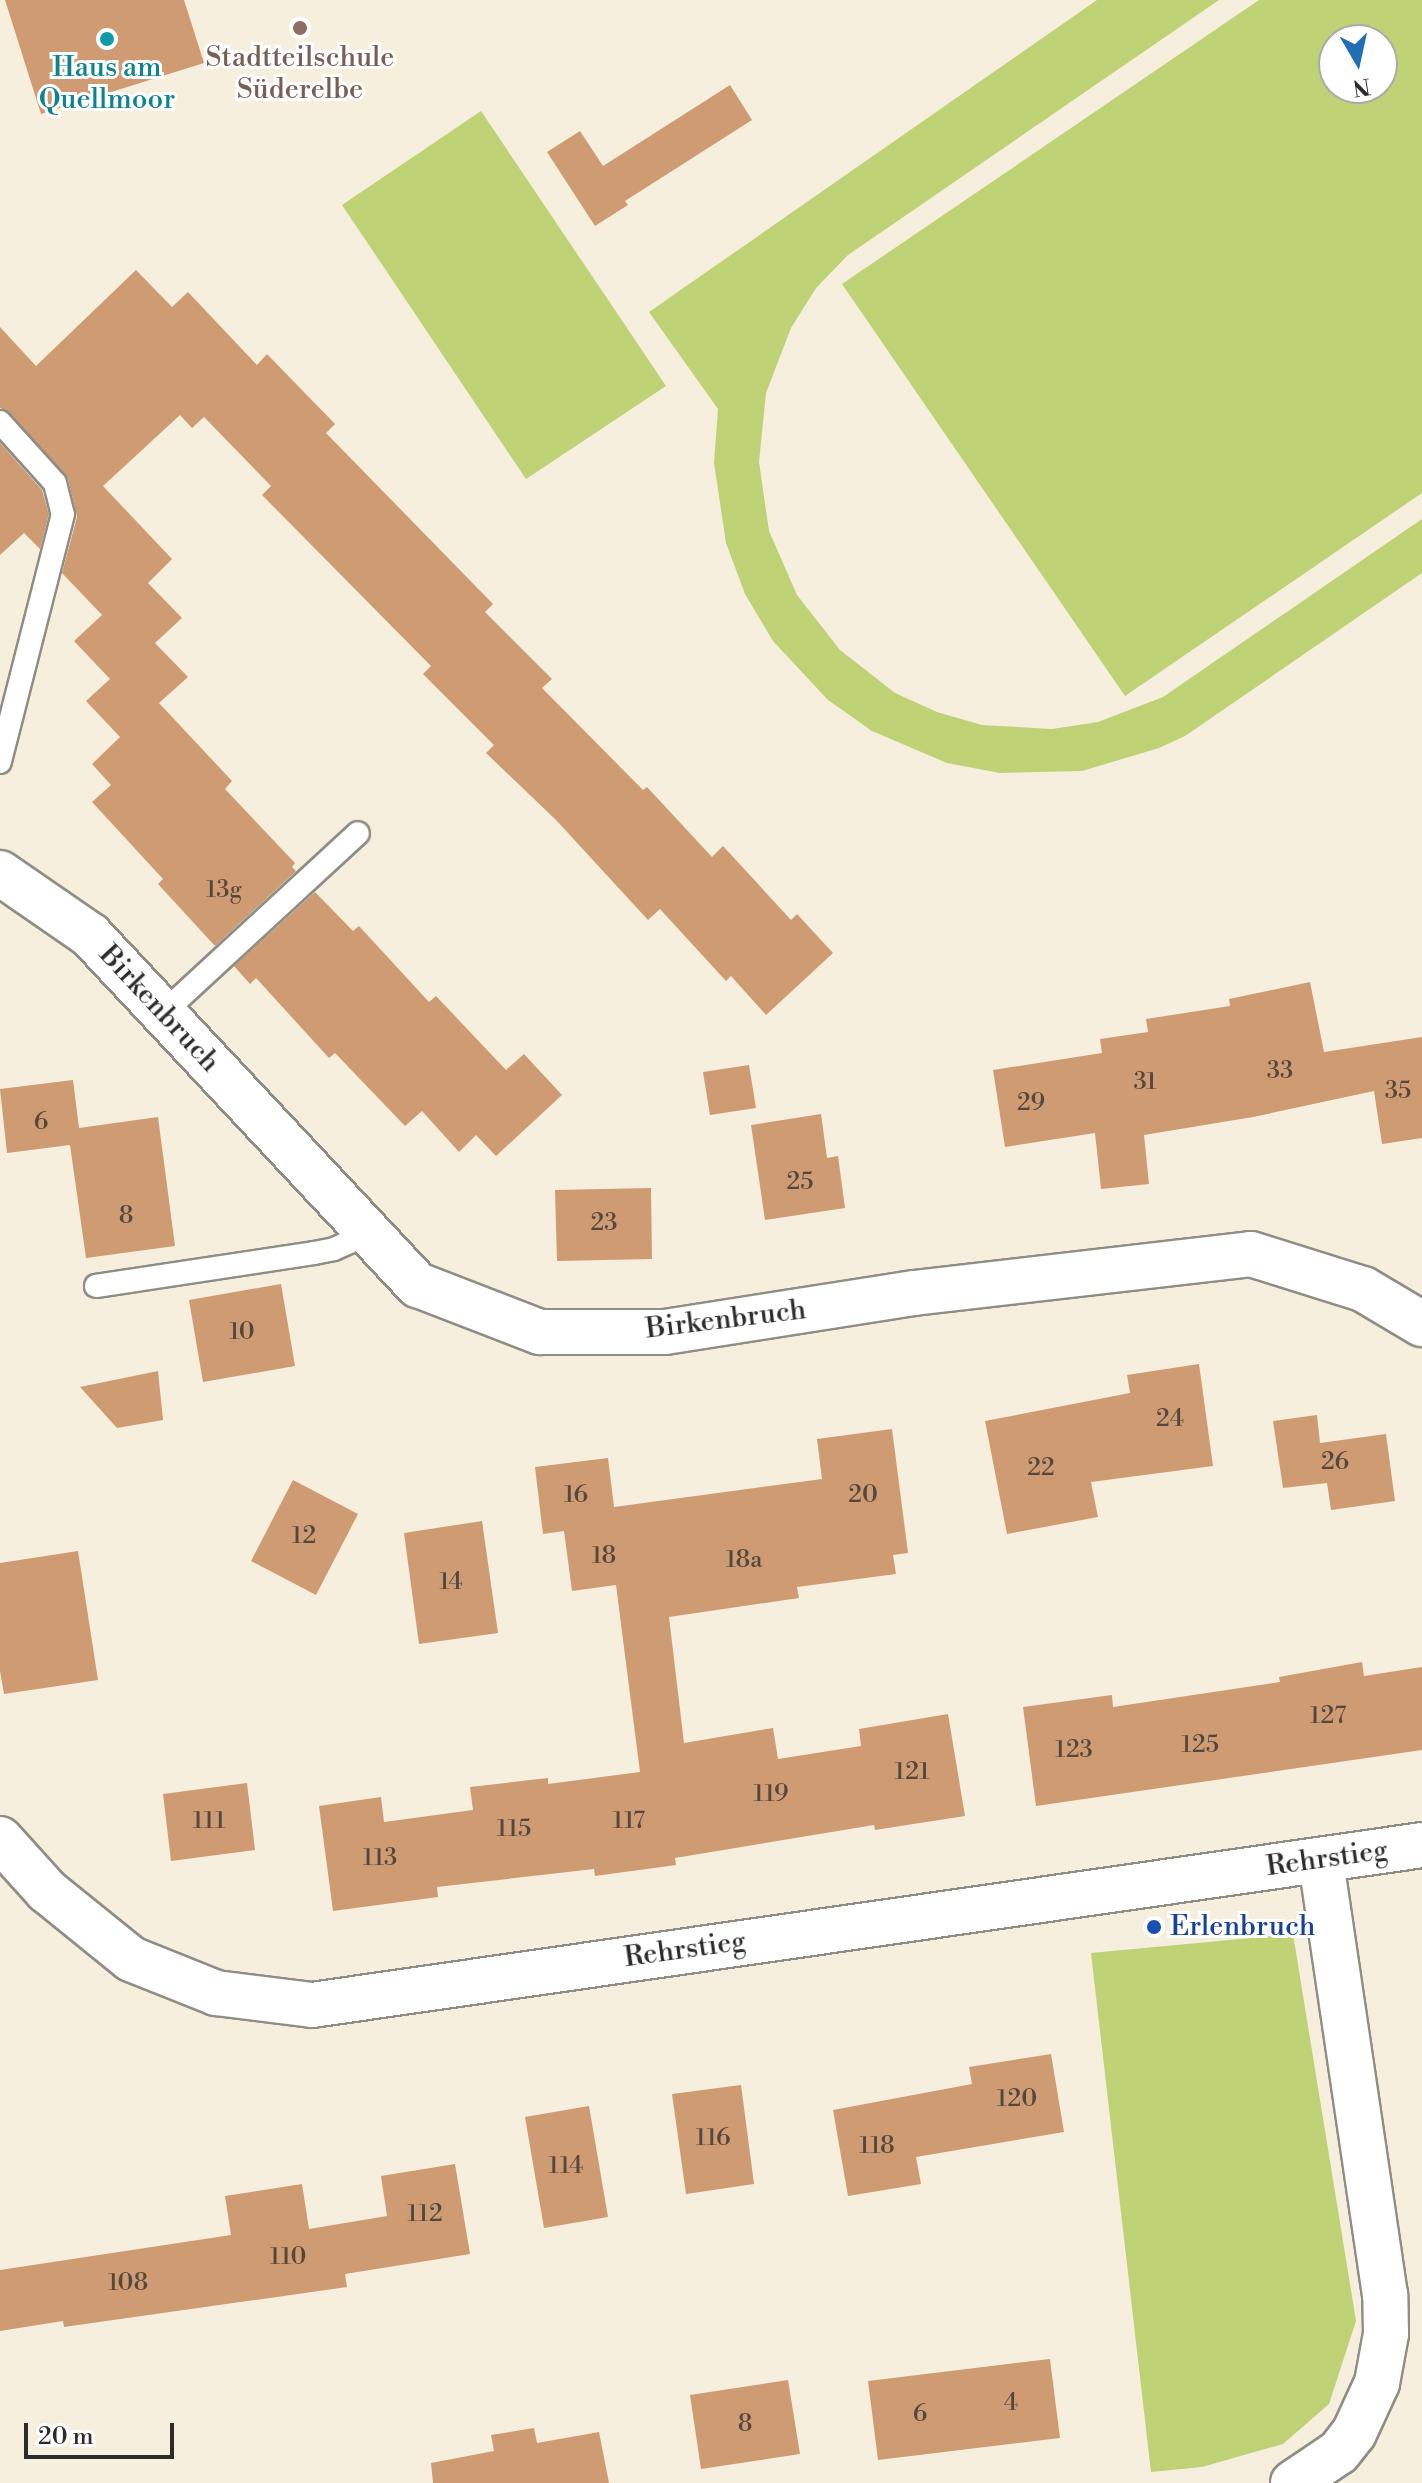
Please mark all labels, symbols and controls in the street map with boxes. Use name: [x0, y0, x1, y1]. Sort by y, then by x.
marker: Stadtteilschule Süderelbe: [291, 19, 309, 37]
north arrow: [1318, 24, 1398, 104]
marker: Haus am Quellmoor: [98, 30, 116, 48]
place label: Stadtteilschule Süderelbe: [205, 41, 395, 107]
place label: Haus am Quellmoor: [39, 51, 175, 117]
text: N: [1351, 72, 1372, 101]
house number: 13g: [206, 877, 242, 905]
street label: Birkenbruch: [92, 939, 226, 1079]
house number: 33: [1267, 1058, 1293, 1086]
house number: 31: [1133, 1069, 1157, 1097]
house number: 35: [1385, 1078, 1411, 1106]
house number: 29: [1017, 1090, 1045, 1118]
house number: 6: [34, 1109, 48, 1137]
house number: 25: [787, 1169, 813, 1197]
house number: 8: [119, 1203, 133, 1231]
house number: 23: [591, 1210, 617, 1238]
street label: Birkenbruch: [644, 1293, 808, 1347]
house number: 10: [229, 1319, 255, 1347]
house number: 24: [1156, 1406, 1184, 1434]
house number: 26: [1321, 1449, 1349, 1477]
house number: 22: [1027, 1455, 1055, 1483]
house number: 16: [564, 1482, 588, 1510]
house number: 20: [848, 1482, 878, 1510]
house number: 12: [292, 1523, 316, 1551]
house number: 18: [592, 1543, 616, 1571]
house number: 18a: [726, 1547, 762, 1575]
house number: 14: [439, 1569, 463, 1597]
house number: 127: [1310, 1703, 1346, 1731]
house number: 125: [1181, 1732, 1219, 1760]
house number: 123: [1055, 1737, 1093, 1765]
house number: 121: [894, 1759, 930, 1787]
house number: 119: [753, 1781, 789, 1809]
house number: 111: [193, 1808, 225, 1836]
house number: 117: [613, 1808, 645, 1836]
house number: 115: [497, 1816, 531, 1844]
street label: Rehrstieg: [1264, 1834, 1390, 1884]
house number: 113: [363, 1845, 397, 1873]
place label: Erlenbruch: [1170, 1910, 1316, 1944]
marker: Erlenbruch: [1145, 1918, 1163, 1936]
street label: Rehrstieg: [622, 1925, 748, 1975]
house number: 120: [997, 2086, 1037, 2114]
house number: 116: [695, 2125, 731, 2153]
house number: 118: [859, 2133, 895, 2161]
house number: 114: [549, 2153, 583, 2181]
house number: 112: [407, 2201, 443, 2229]
house number: 110: [270, 2244, 306, 2272]
house number: 108: [108, 2270, 148, 2298]
house number: 4: [1004, 2390, 1018, 2418]
house number: 6: [913, 2401, 927, 2429]
scale bar: [28, 2407, 178, 2457]
house number: 8: [738, 2411, 752, 2439]
text: 20 m: [38, 2422, 94, 2452]

